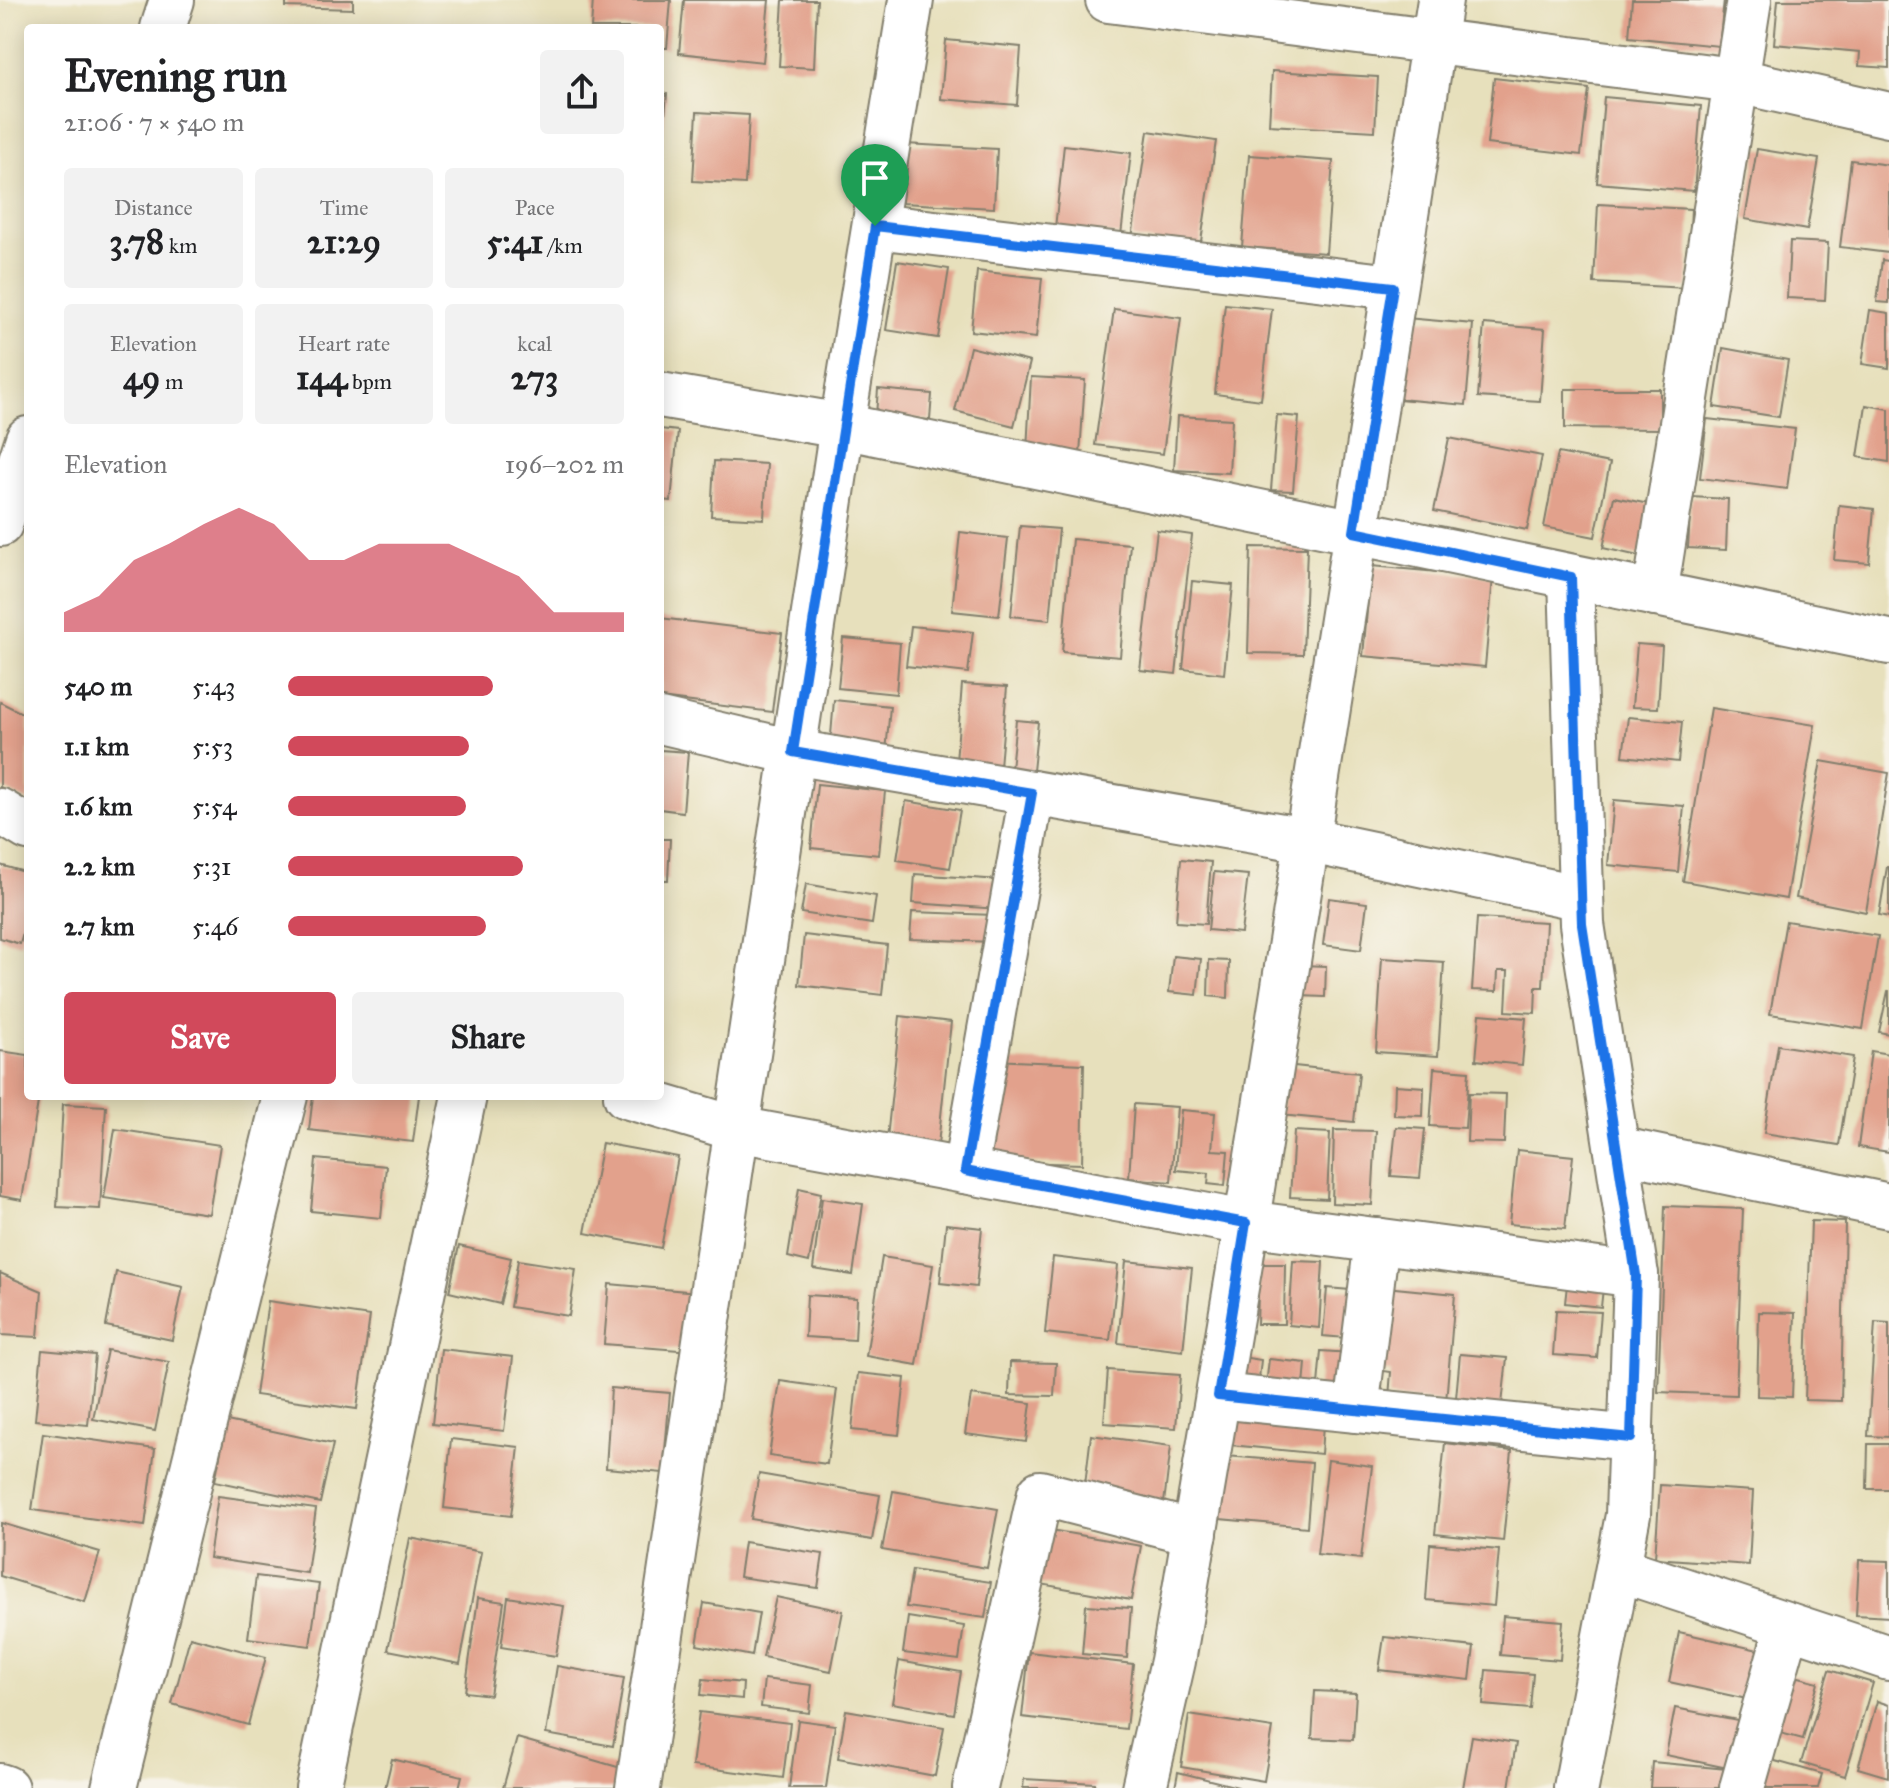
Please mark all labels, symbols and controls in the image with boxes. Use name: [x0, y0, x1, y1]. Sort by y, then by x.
text: Evening run: [64, 49, 287, 103]
button: share: [540, 50, 624, 134]
text: 21:06 · 7 × 540 m: [64, 106, 244, 138]
pin: [841, 144, 909, 226]
icon: arrive: [853, 156, 897, 200]
text: Distance: [114, 194, 193, 221]
text: Time: [320, 194, 368, 221]
text: Pace: [515, 194, 555, 221]
text: 3.78: [109, 221, 164, 262]
text: 21:29: [307, 221, 381, 262]
text: 5:41: [487, 221, 543, 262]
text: km: [164, 232, 197, 259]
text: /km: [543, 232, 583, 259]
text: Elevation: [110, 330, 197, 357]
text: Heart rate: [298, 330, 390, 357]
text: kcal: [517, 330, 552, 357]
text: 49: [123, 357, 160, 398]
text: 144: [296, 357, 347, 398]
text: 273: [511, 357, 558, 398]
text: m: [160, 368, 184, 395]
text: bpm: [347, 368, 392, 395]
text: Elevation: [64, 448, 167, 480]
text: 196–202 m: [505, 448, 624, 480]
text: 540 m: [64, 670, 132, 702]
text: 5:43: [192, 670, 236, 702]
text: 1.1 km: [64, 730, 129, 762]
text: 5:53: [192, 730, 233, 762]
text: 1.6 km: [64, 790, 133, 822]
text: 5:54: [192, 790, 237, 822]
text: 2.2 km: [64, 850, 135, 882]
text: 5:31: [192, 850, 231, 882]
text: 2.7 km: [64, 910, 135, 942]
text: 5:46: [192, 910, 238, 942]
button: Save: [64, 992, 336, 1084]
button: Share: [352, 992, 624, 1084]

